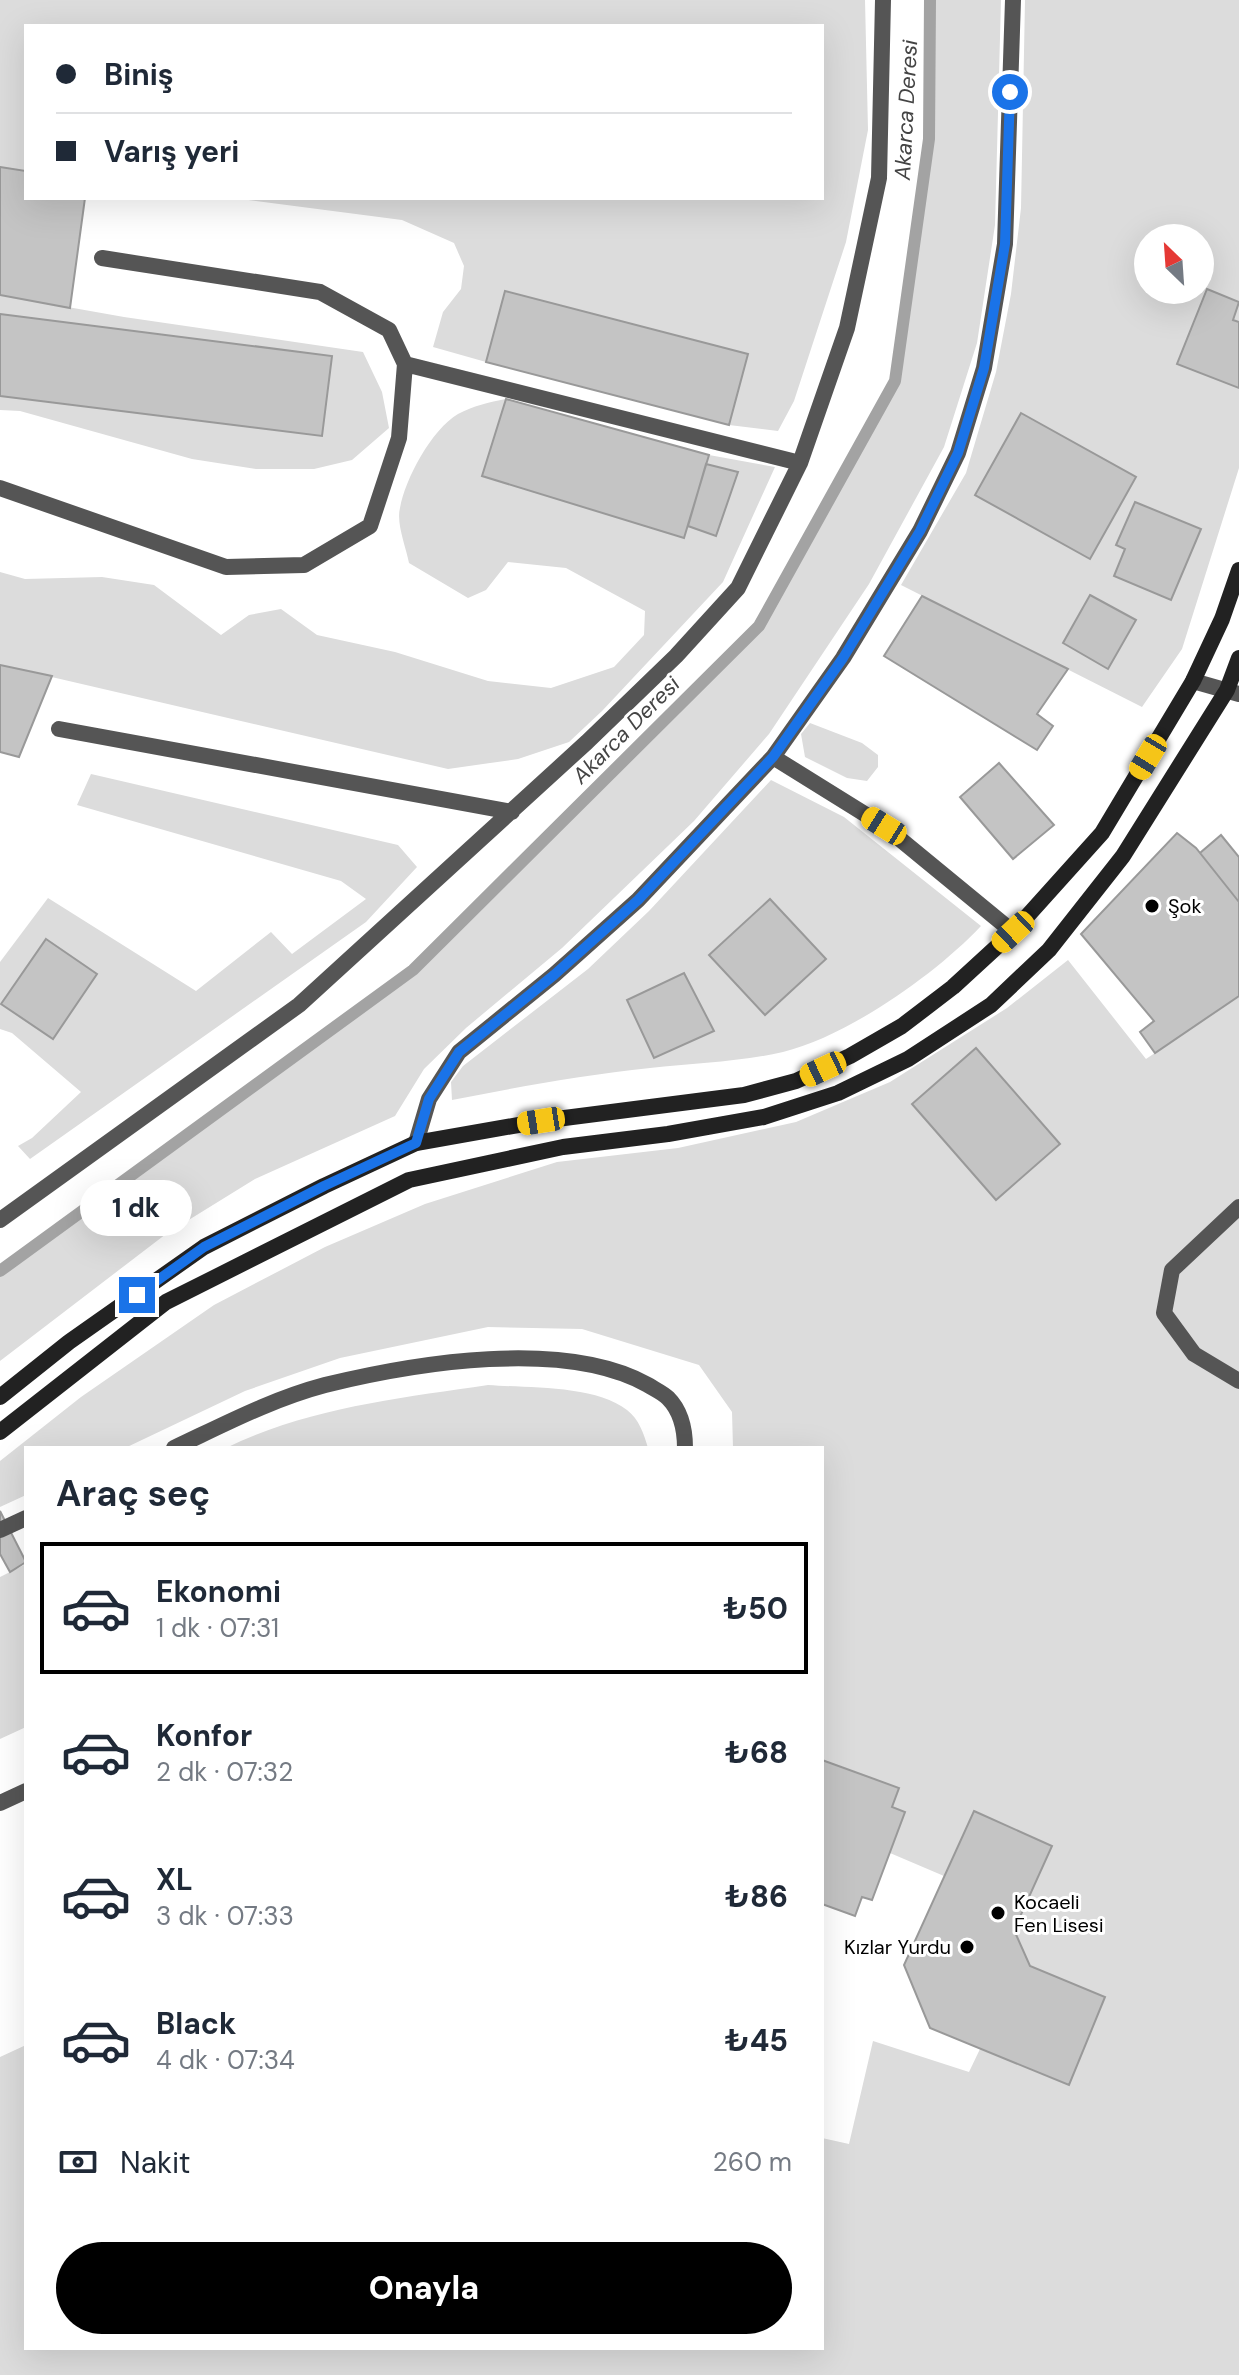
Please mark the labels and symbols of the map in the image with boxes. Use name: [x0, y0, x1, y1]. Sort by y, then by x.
water label: Akarca Deresi: [888, 39, 924, 182]
route start: [992, 74, 1028, 110]
north arrow: [1134, 224, 1214, 304]
water label: Akarca Deresi: [565, 670, 686, 791]
car: [1125, 730, 1171, 784]
car: [857, 803, 911, 849]
place label: Şok: [1168, 893, 1202, 919]
marker: Şok: [1143, 897, 1161, 915]
car: [987, 907, 1039, 957]
car: [796, 1048, 850, 1090]
car: [515, 1105, 567, 1137]
callout: 1 dk: [81, 1179, 193, 1235]
route end: [119, 1277, 155, 1313]
place label: Kocaeli Fen Lisesi: [1014, 1889, 1103, 1938]
marker: Kocaeli Fen Lisesi: [989, 1904, 1007, 1922]
place label: Kızlar Yurdu: [844, 1934, 951, 1960]
marker: Kızlar Yurdu: [958, 1938, 976, 1956]

